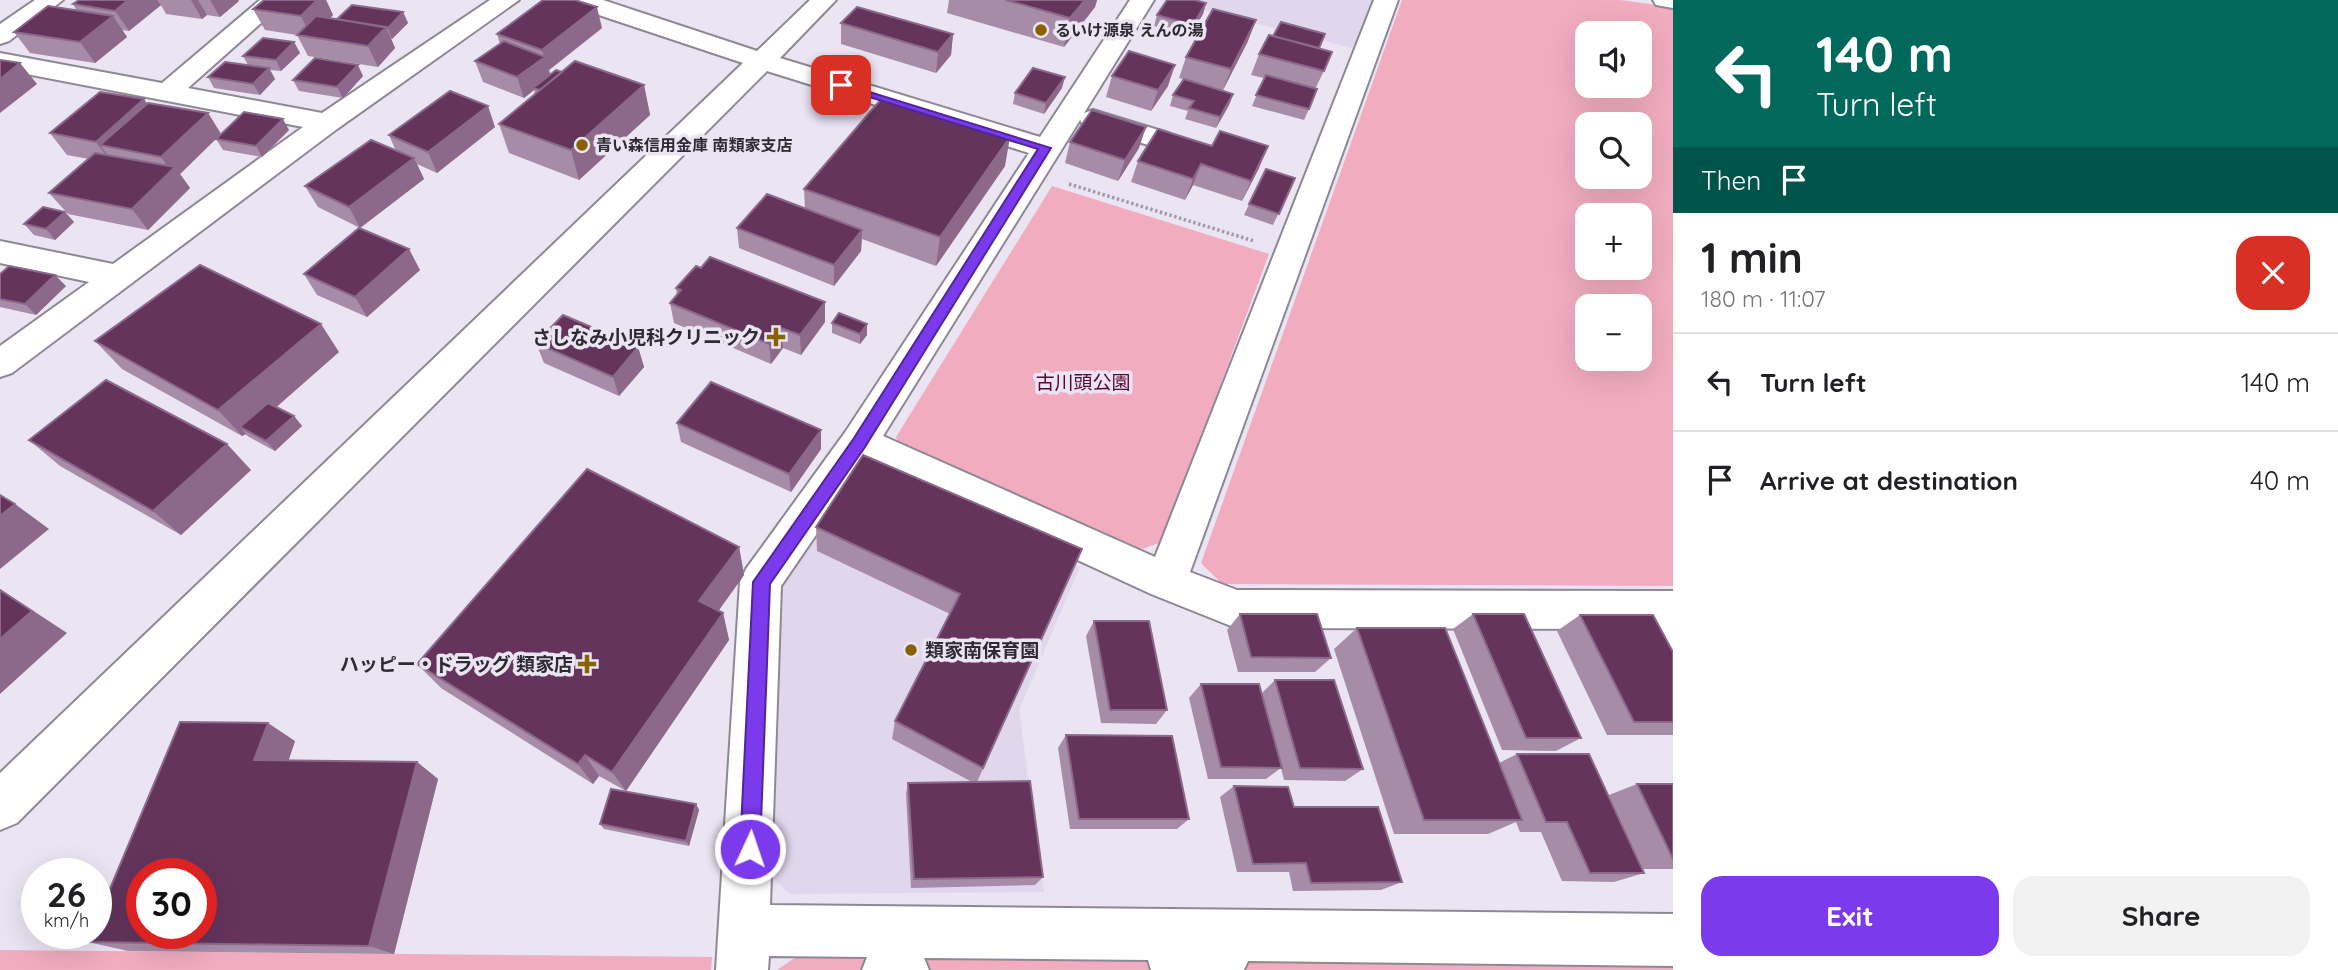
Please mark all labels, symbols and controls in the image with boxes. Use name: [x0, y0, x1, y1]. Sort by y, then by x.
place label: るいけ源泉 えんの湯: [1055, 20, 1203, 40]
map controls: [1575, 21, 1652, 371]
button: sound: [1575, 21, 1652, 98]
marker: るいけ源泉 えんの湯: [1033, 22, 1049, 38]
text: 140 m: [1816, 23, 1953, 84]
icon: left: [1701, 28, 1792, 119]
pin: [811, 55, 871, 115]
icon: arrive: [822, 66, 860, 104]
text: Turn left: [1816, 84, 1937, 124]
button: search: [1575, 112, 1652, 189]
place label: 青い森信用金庫 南類家支店: [596, 135, 792, 155]
marker: 青い森信用金庫 南類家支店: [574, 137, 590, 153]
icon: arrive: [1775, 161, 1813, 199]
text: Then: [1701, 164, 1761, 197]
button: +: [1575, 203, 1652, 280]
text: 1 min: [1701, 231, 1803, 284]
button: close: [2236, 236, 2310, 310]
text: 180 m · 11:07: [1701, 284, 1825, 313]
button: −: [1575, 294, 1652, 371]
place label: さしなみ小児科クリニック: [532, 325, 760, 349]
marker: さしなみ小児科クリニック: [766, 327, 786, 347]
icon: left: [1701, 363, 1739, 401]
text: Turn left: [1760, 366, 1867, 399]
text: 140 m: [2241, 366, 2310, 399]
park label: 古川頭公園: [1035, 370, 1131, 394]
icon: arrive: [1701, 461, 1739, 499]
text: Arrive at destination: [1760, 464, 2018, 497]
text: 40 m: [2250, 464, 2310, 497]
place label: 類家南保育園: [925, 638, 1039, 662]
marker: 類家南保育園: [903, 642, 919, 658]
place label: ハッピー・ドラッグ 類家店: [340, 652, 573, 676]
marker: ハッピー・ドラッグ 類家店: [579, 656, 595, 672]
position arrow: [713, 812, 787, 886]
speed limit sign: 30: [126, 858, 217, 949]
text: 26: [47, 872, 86, 916]
button: Exit: [1701, 876, 1999, 956]
button: Share: [2013, 876, 2310, 956]
text: km/h: [44, 909, 89, 932]

